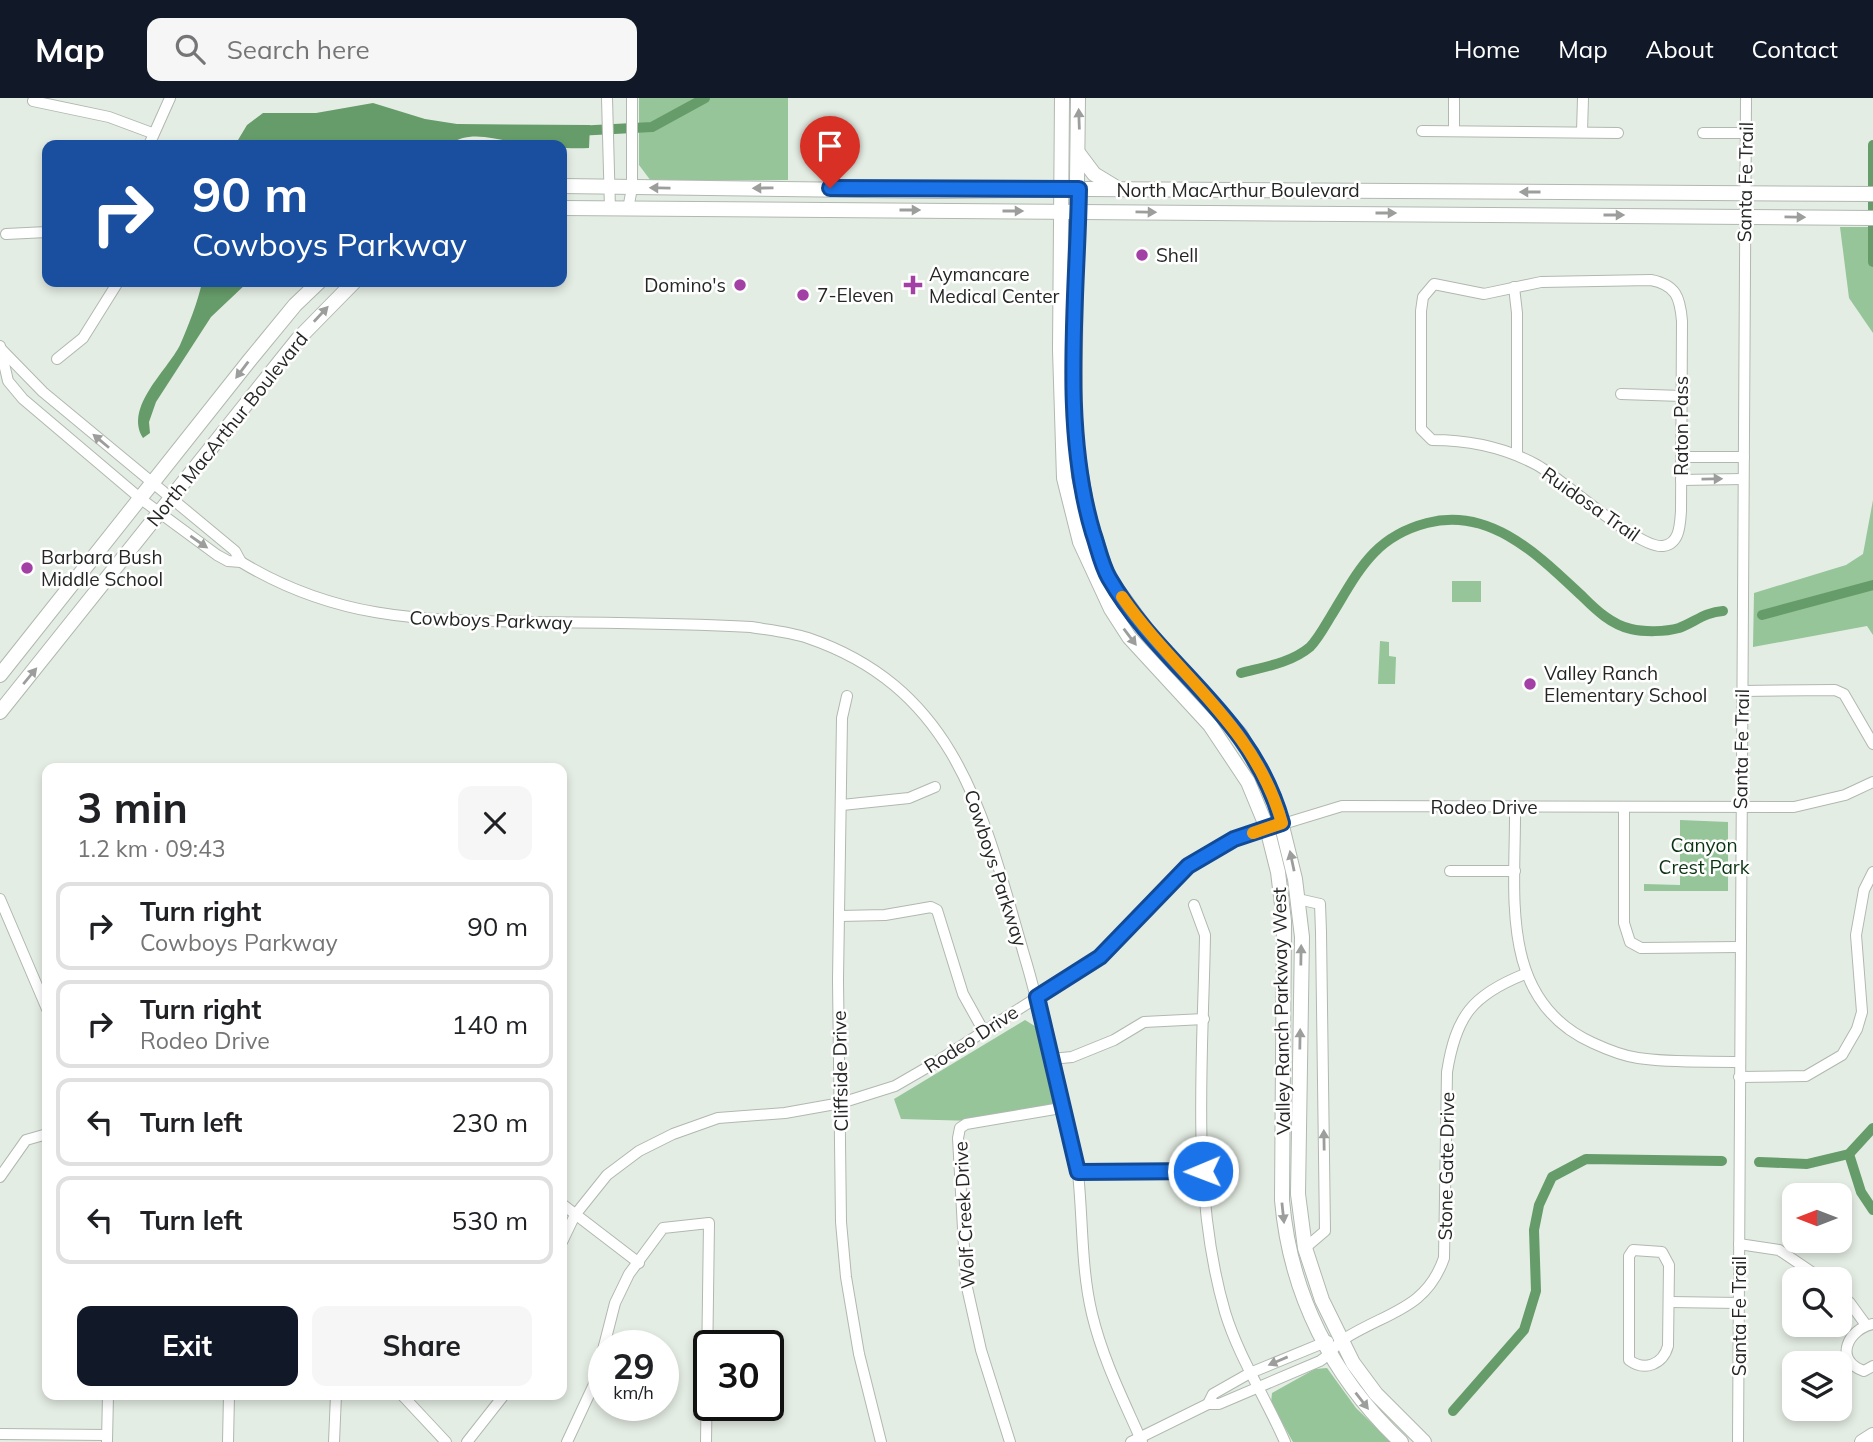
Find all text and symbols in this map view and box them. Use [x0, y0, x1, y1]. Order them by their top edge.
search box [147, 18, 637, 81]
text: Map [35, 29, 105, 70]
icon: search [171, 30, 209, 68]
text: Search here [227, 33, 370, 66]
text: Home [1454, 34, 1520, 64]
text: Map [1558, 34, 1608, 64]
text: About [1646, 34, 1714, 64]
text: Contact [1752, 34, 1838, 64]
one-way arrow [1073, 108, 1084, 130]
pin [800, 116, 860, 188]
street label: Santa Fe Trail [1732, 122, 1758, 242]
icon: arrive [811, 127, 849, 165]
text: 90 m [192, 163, 308, 224]
icon: right [77, 168, 168, 259]
street label: North MacArthur Boulevard [1116, 178, 1360, 202]
one-way arrow [752, 182, 774, 194]
one-way arrow [649, 183, 671, 194]
one-way arrow [1519, 186, 1541, 198]
one-way arrow [899, 204, 921, 216]
one-way arrow [1002, 205, 1024, 217]
one-way arrow [1136, 206, 1158, 218]
one-way arrow [1375, 207, 1397, 219]
one-way arrow [1603, 209, 1625, 221]
one-way arrow [1784, 211, 1806, 222]
text: Cowboys Parkway [192, 224, 467, 264]
place label: Shell [1156, 243, 1198, 267]
marker: Shell [1134, 247, 1150, 263]
place label: Aymancare Medical Center [929, 262, 1059, 308]
place label: Domino's [644, 273, 726, 297]
marker: Aymancare Medical Center [903, 275, 923, 295]
marker: Domino's [732, 277, 748, 293]
place label: 7-Eleven [817, 283, 894, 307]
marker: 7-Eleven [795, 287, 811, 303]
one-way arrow [312, 306, 328, 323]
street label: North MacArthur Boulevard [141, 327, 313, 531]
one-way arrow [235, 361, 250, 379]
street label: Raton Pass [1669, 376, 1693, 476]
one-way arrow [92, 434, 109, 449]
street label: Ruidosa Trail [1537, 461, 1645, 547]
one-way arrow [1701, 474, 1723, 485]
one-way arrow [190, 535, 208, 549]
place label: Barbara Bush Middle School [41, 545, 163, 591]
marker: Barbara Bush Middle School [19, 560, 35, 576]
street label: Cowboys Parkway [409, 605, 573, 635]
one-way arrow [1122, 628, 1136, 646]
place label: Valley Ranch Elementary School [1544, 661, 1707, 707]
one-way arrow [23, 667, 38, 685]
marker: Valley Ranch Elementary School [1522, 676, 1538, 692]
street label: Santa Fe Trail [1728, 689, 1754, 809]
text: 3 min [77, 781, 188, 834]
button: close [458, 786, 532, 860]
street label: Cowboys Parkway [959, 787, 1033, 949]
street label: Rodeo Drive [1430, 795, 1538, 819]
park label: Canyon Crest Park [1658, 833, 1750, 879]
text: 1.2 km · 09:43 [77, 834, 226, 863]
one-way arrow [1286, 850, 1297, 872]
street label: Valley Ranch Parkway West [1267, 887, 1295, 1135]
text: Turn right [140, 895, 261, 928]
icon: right [81, 907, 119, 945]
text: 90 m [467, 910, 528, 943]
text: Cowboys Parkway [140, 928, 338, 957]
one-way arrow [1296, 944, 1307, 966]
text: Turn right [140, 993, 261, 1026]
street label: Rodeo Drive [919, 1000, 1023, 1078]
icon: right [81, 1005, 119, 1043]
text: 140 m [452, 1008, 528, 1041]
street label: Cliffside Drive [827, 1010, 853, 1132]
text: Rodeo Drive [140, 1026, 270, 1055]
one-way arrow [1294, 1028, 1306, 1050]
street label: Stone Gate Drive [1433, 1091, 1459, 1241]
icon: left [81, 1103, 119, 1141]
text: Turn left [140, 1106, 242, 1139]
text: 230 m [452, 1106, 528, 1139]
one-way arrow [1318, 1128, 1330, 1150]
position arrow [1166, 1134, 1240, 1208]
street label: Wolf Creek Drive [948, 1141, 980, 1289]
north arrow [1782, 1183, 1852, 1253]
map controls [1782, 1183, 1852, 1421]
icon: left [81, 1201, 119, 1239]
one-way arrow [1278, 1203, 1289, 1225]
text: Turn left [140, 1204, 242, 1237]
text: 530 m [452, 1204, 528, 1237]
street label: Santa Fe Trail [1727, 1256, 1751, 1376]
button: search [1782, 1267, 1852, 1337]
button: Exit [77, 1306, 298, 1386]
button: Share [312, 1306, 532, 1386]
speed limit sign: 30 [693, 1330, 784, 1421]
text: 29 [612, 1344, 655, 1388]
button: layers [1782, 1351, 1852, 1421]
one-way arrow [1267, 1356, 1288, 1367]
text: km/h [613, 1381, 654, 1404]
one-way arrow [1354, 1392, 1368, 1410]

